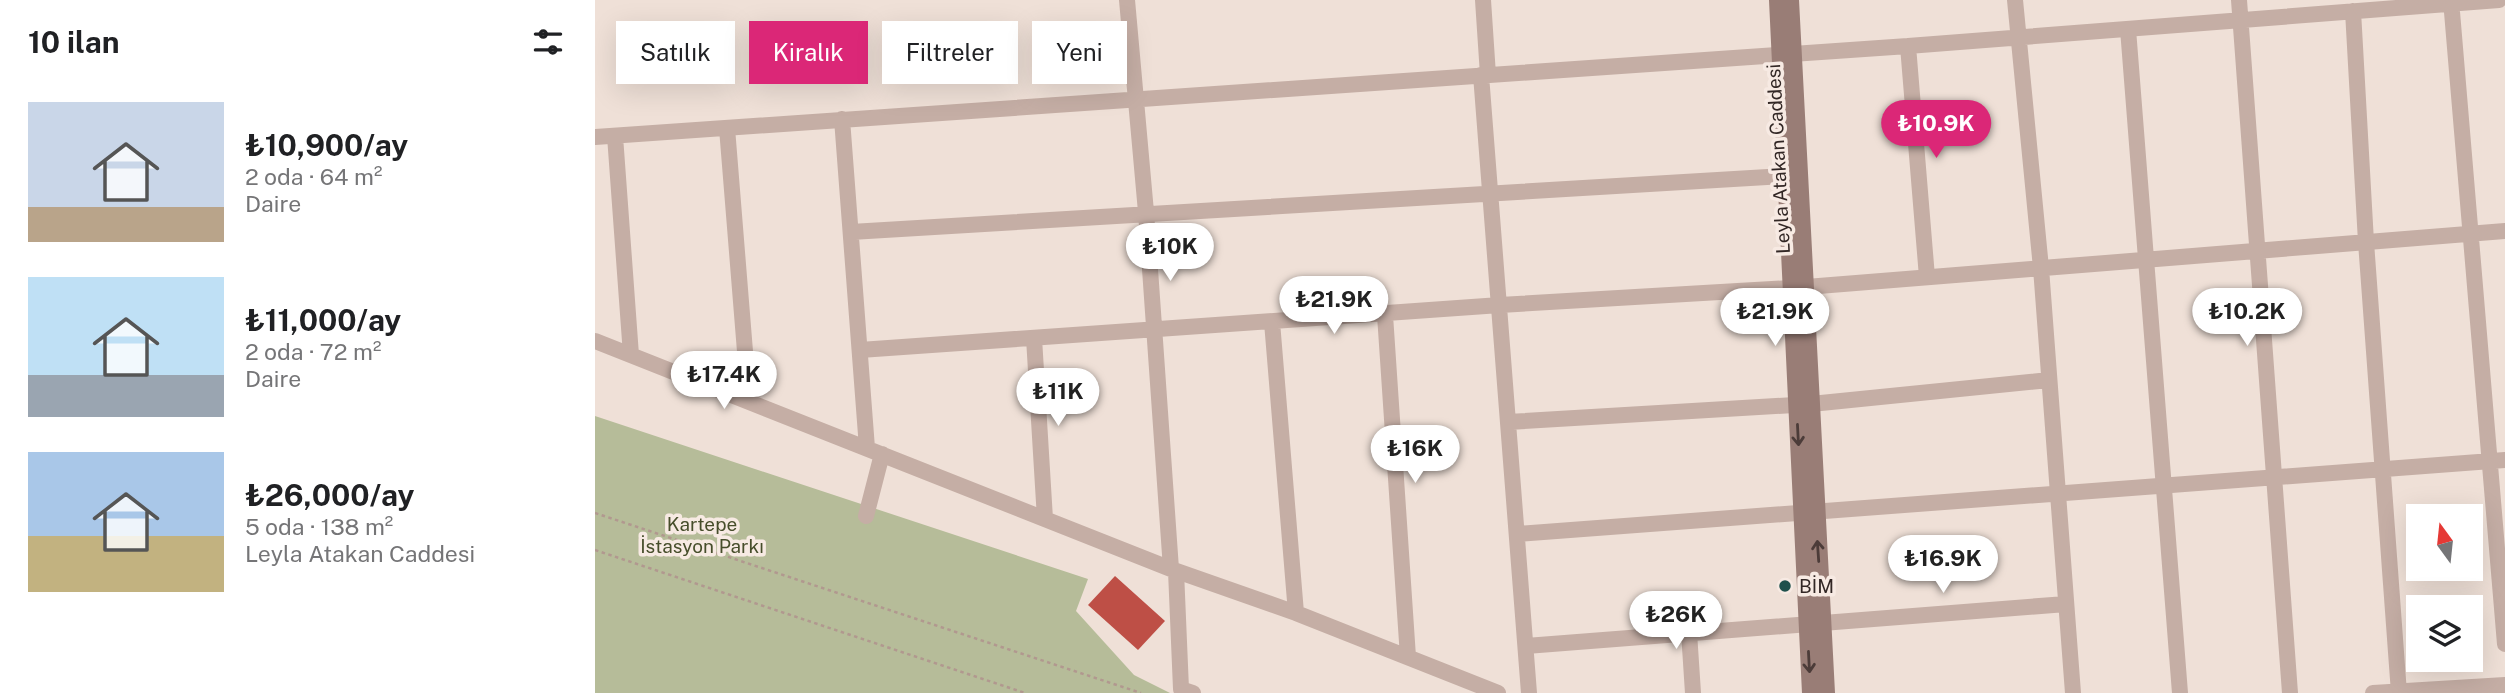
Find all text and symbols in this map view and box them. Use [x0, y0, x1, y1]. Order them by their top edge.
chip: Satılık [616, 21, 735, 84]
chip: Kiralık [749, 21, 868, 84]
chip: Filtreler [882, 21, 1018, 84]
chip: Yeni [1032, 21, 1127, 84]
icon: filters [529, 23, 567, 61]
text: 10 ilan [28, 24, 119, 60]
street label: Leyla Atakan Caddesi [1762, 64, 1794, 254]
pin: ₺10.9K [1879, 100, 1993, 160]
text: ₺10.9K [1897, 109, 1975, 136]
text: ₺10,900/ay [245, 127, 408, 163]
icon: home [84, 130, 168, 214]
text: 2 oda · 64 m² [245, 163, 382, 190]
text: Daire [245, 190, 301, 217]
pin: ₺10K [1129, 224, 1211, 283]
text: ₺10K [1142, 232, 1198, 259]
pin: ₺21.9K [1277, 276, 1391, 336]
text: ₺21.9K [1295, 285, 1373, 312]
pin: ₺21.9K [1718, 288, 1832, 348]
pin: ₺10.2K [2190, 288, 2304, 348]
text: ₺21.9K [1736, 297, 1814, 324]
text: ₺10.2K [2208, 297, 2286, 324]
text: ₺11,000/ay [245, 302, 401, 338]
icon: home [84, 305, 168, 389]
text: 2 oda · 72 m² [245, 338, 381, 365]
pin: ₺17.4K [667, 352, 781, 411]
text: ₺17.4K [687, 360, 761, 387]
text: Daire [245, 365, 301, 392]
pin: ₺11K [1017, 368, 1099, 428]
text: ₺11K [1032, 377, 1084, 404]
one-way arrow [1791, 423, 1804, 446]
pin: ₺16K [1374, 426, 1456, 485]
text: ₺16K [1387, 434, 1443, 461]
text: ₺26,000/ay [245, 477, 414, 513]
icon: home [84, 480, 168, 564]
north arrow [2406, 504, 2483, 581]
map controls [2406, 504, 2483, 672]
text: 5 oda · 138 m² [245, 513, 393, 540]
park label: Kartepe İstasyon Parkı [640, 513, 764, 557]
pin: ₺16.9K [1886, 536, 2000, 595]
text: Leyla Atakan Caddesi [245, 540, 475, 567]
one-way arrow [1811, 541, 1824, 563]
text: ₺16.9K [1904, 544, 1982, 571]
place label: BİM [1799, 575, 1834, 597]
marker: BİM [1777, 578, 1793, 594]
pin: ₺26K [1635, 592, 1717, 651]
button: layers [2406, 595, 2483, 672]
text: ₺26K [1645, 600, 1707, 627]
one-way arrow [1803, 651, 1816, 674]

